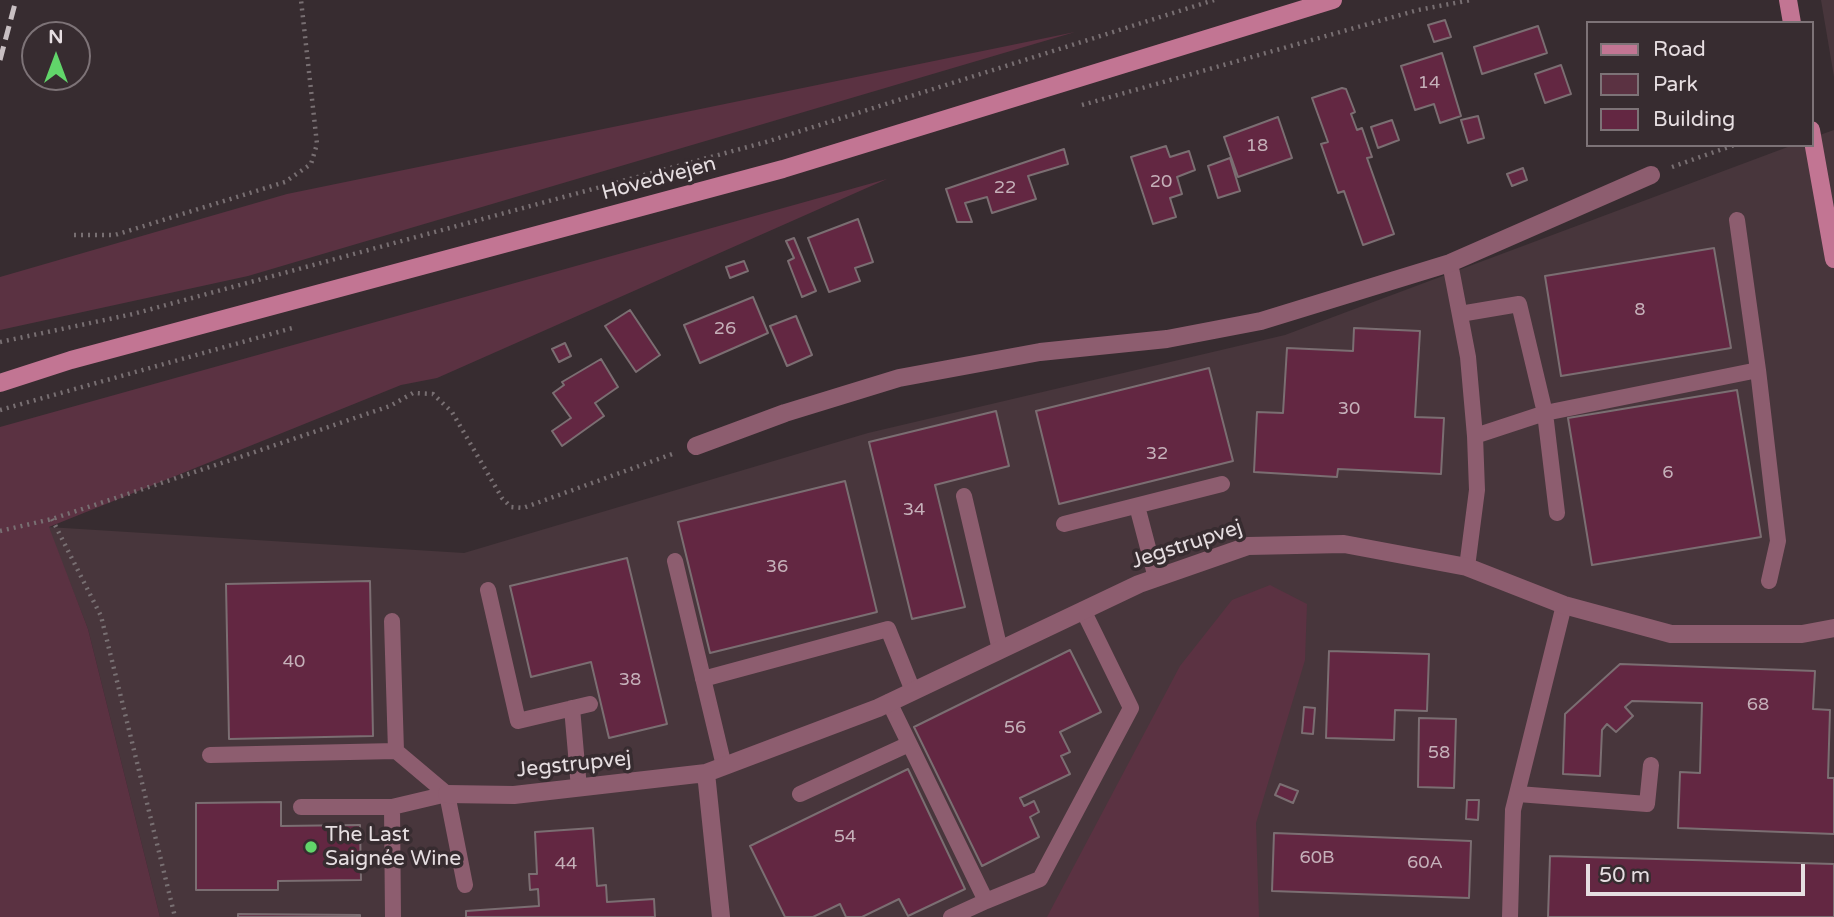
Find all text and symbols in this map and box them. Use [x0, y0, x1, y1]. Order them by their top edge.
north arrow [21, 21, 91, 91]
legend [1586, 21, 1813, 147]
text: N [48, 26, 64, 48]
text: Road [1653, 37, 1706, 62]
house number: 14 [1418, 72, 1440, 94]
text: Park [1653, 72, 1698, 97]
text: Building [1653, 107, 1735, 132]
house number: 18 [1246, 135, 1268, 157]
street label: Hovedvejen [599, 152, 719, 206]
house number: 20 [1150, 171, 1172, 193]
house number: 22 [994, 177, 1016, 199]
house number: 8 [1634, 299, 1646, 321]
house number: 26 [714, 318, 736, 340]
house number: 30 [1338, 398, 1360, 420]
house number: 32 [1146, 443, 1168, 465]
house number: 6 [1662, 462, 1674, 484]
house number: 34 [903, 499, 925, 521]
street label: Jegstrupvej [1128, 515, 1246, 575]
house number: 36 [766, 556, 788, 578]
house number: 40 [283, 651, 305, 673]
house number: 38 [619, 669, 641, 691]
house number: 68 [1747, 694, 1769, 716]
house number: 56 [1004, 717, 1026, 739]
house number: 58 [1428, 742, 1450, 764]
street label: Jegstrupvej [515, 746, 633, 784]
place label: The Last Saignée Wine [325, 822, 461, 872]
house number: 54 [834, 826, 856, 848]
marker: The Last Saignée Wine [303, 839, 319, 855]
house number: 60B [1299, 847, 1335, 869]
scale bar [1589, 850, 1808, 894]
house number: 60A [1407, 852, 1443, 874]
house number: 44 [555, 853, 577, 875]
text: 50 m [1599, 863, 1650, 888]

